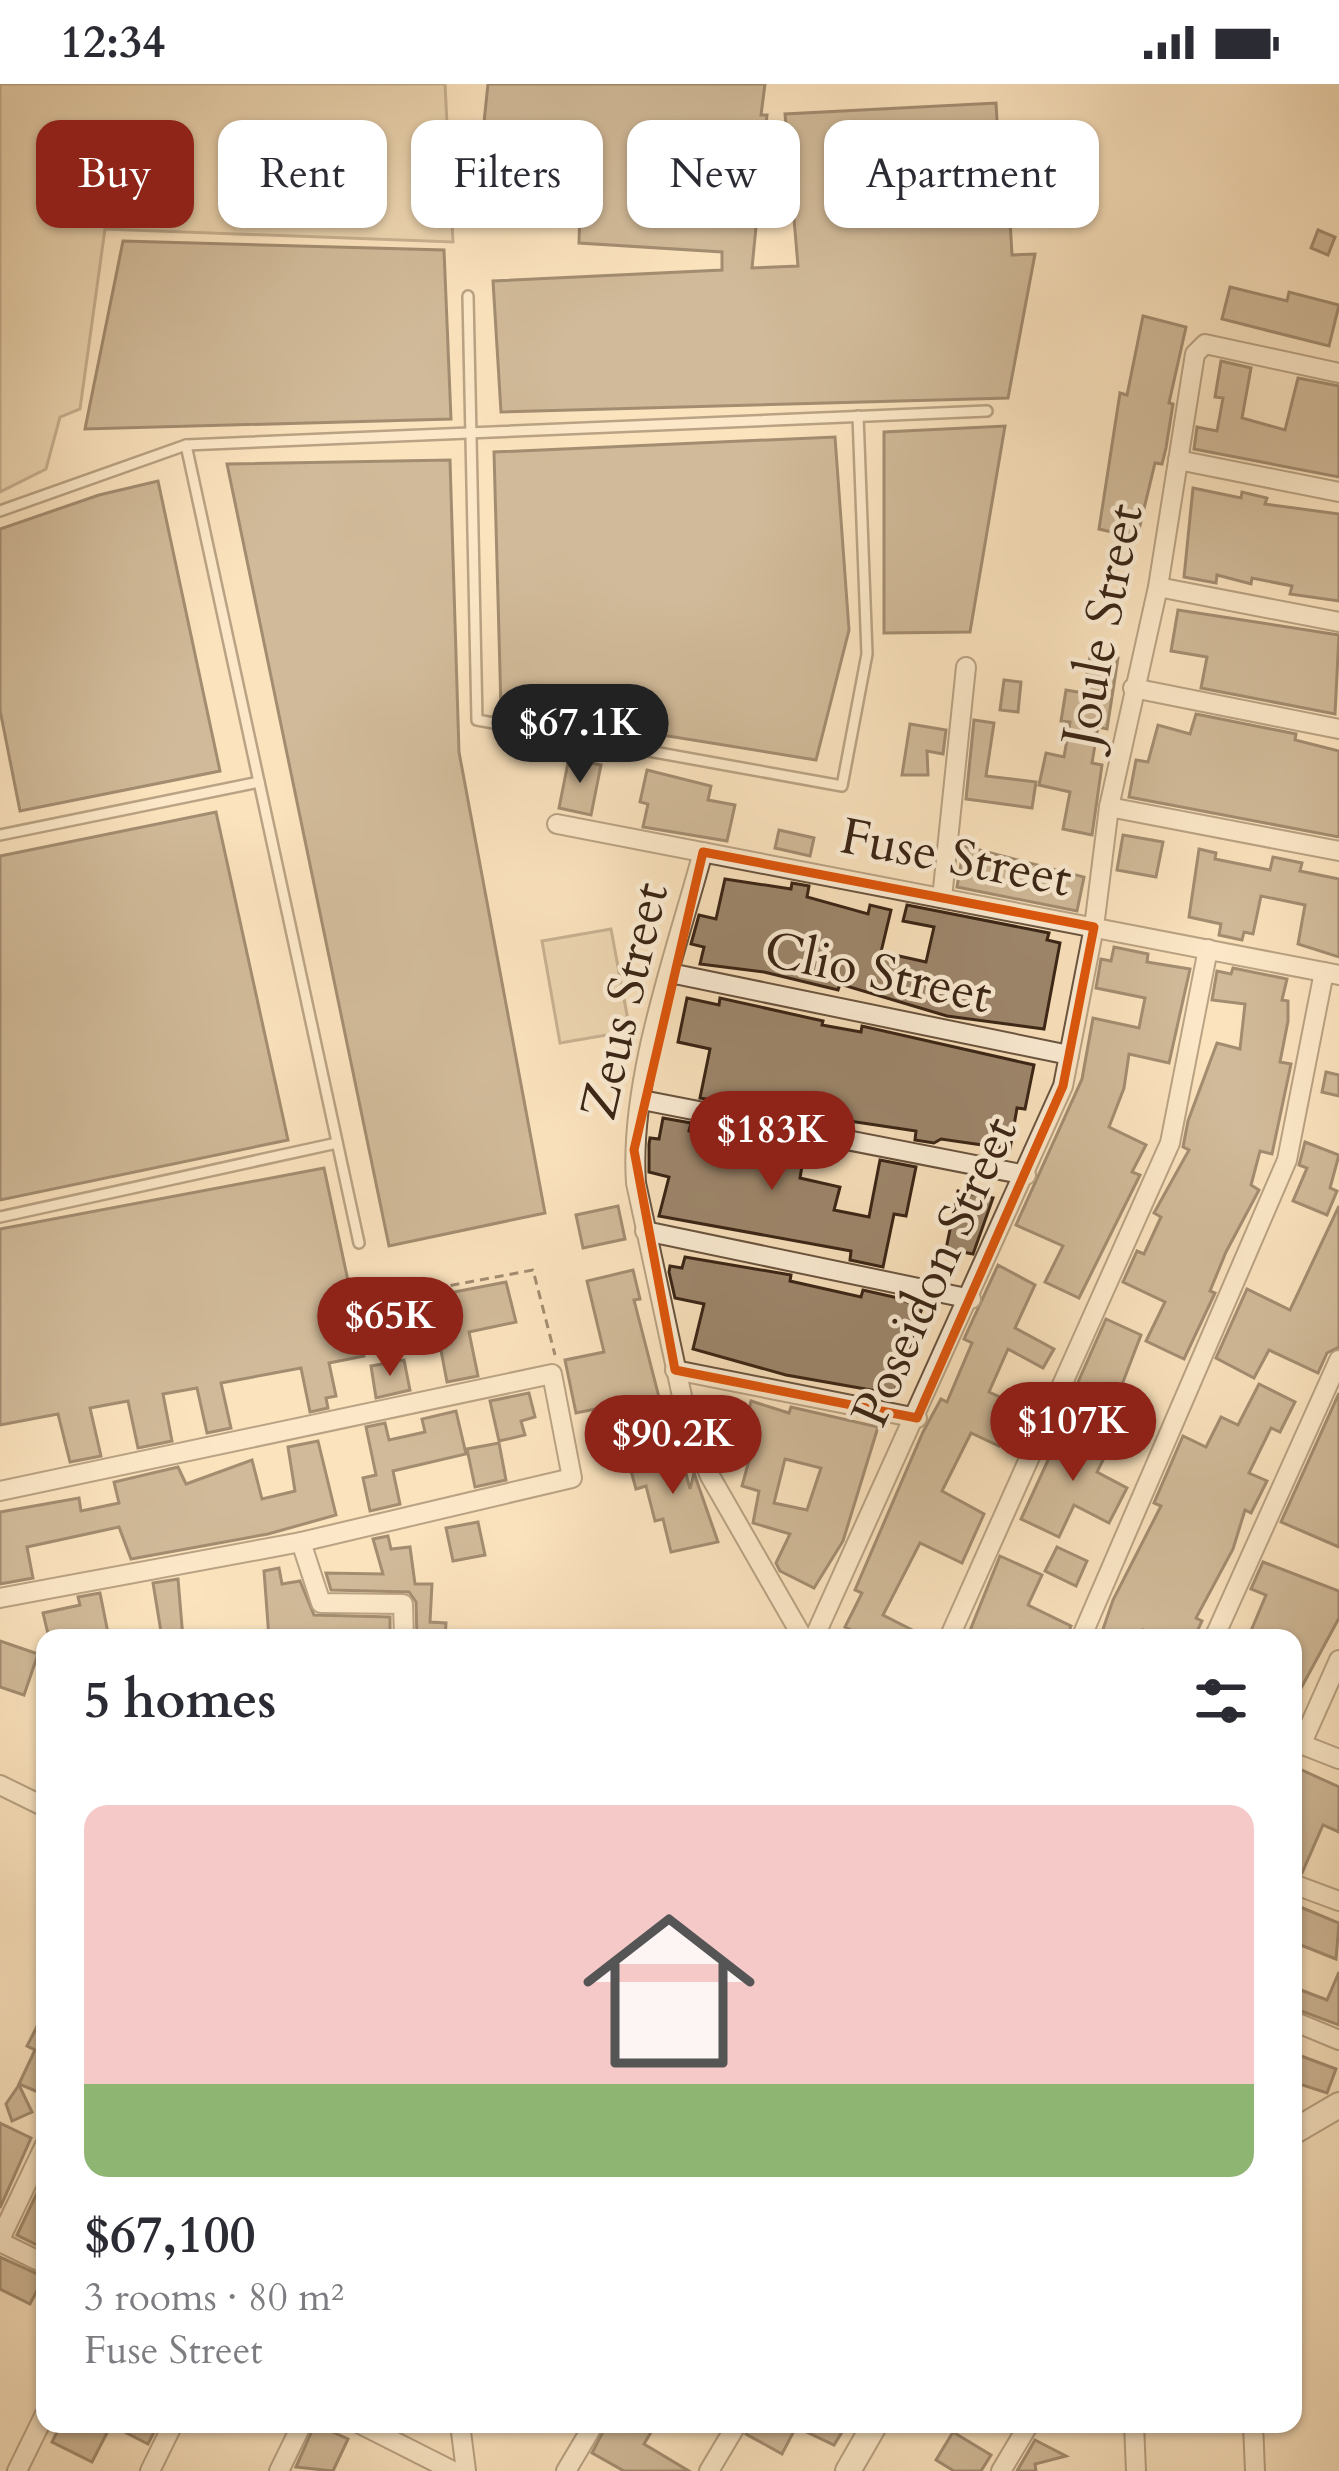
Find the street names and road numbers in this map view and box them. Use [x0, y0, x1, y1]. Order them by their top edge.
street label: Joule Street [1044, 498, 1161, 759]
street label: Fuse Street [835, 801, 1077, 915]
street label: Zeus Street [564, 876, 686, 1126]
street label: Clio Street [758, 915, 998, 1031]
street label: Poseidon Street [835, 1106, 1035, 1438]

